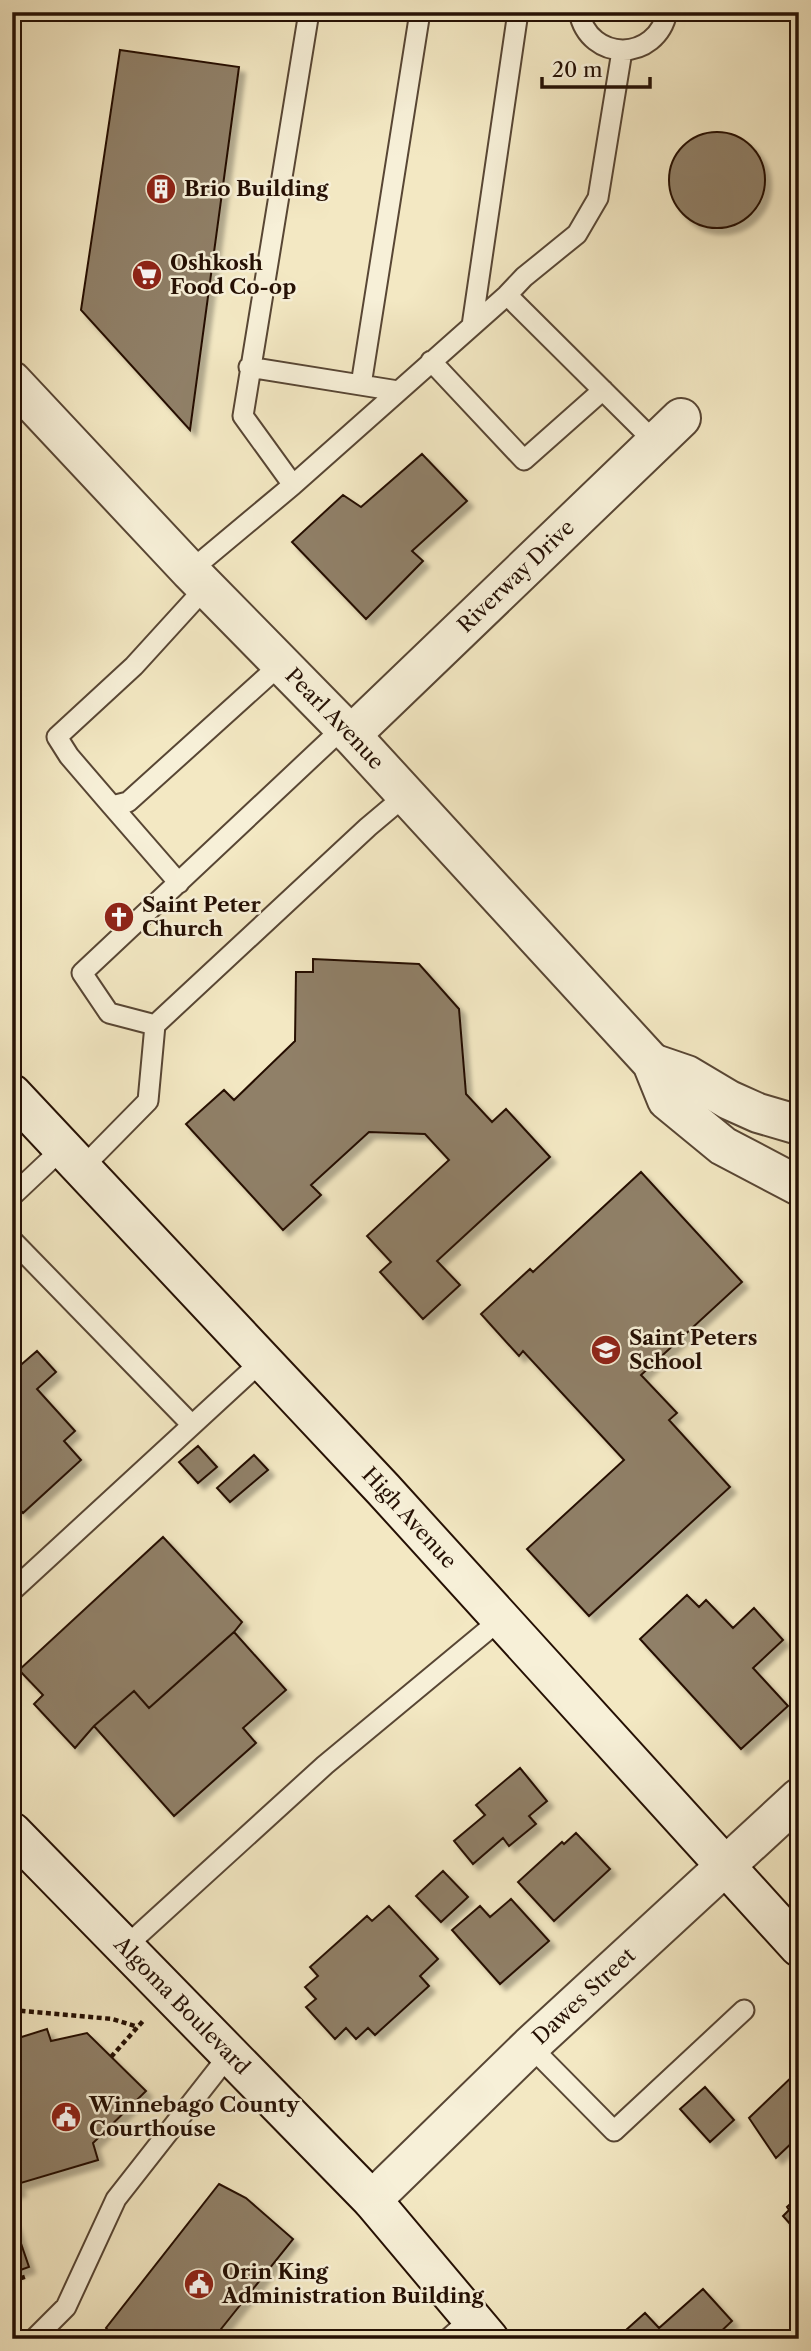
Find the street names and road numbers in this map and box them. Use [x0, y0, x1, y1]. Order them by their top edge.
street label: Riverway Drive [452, 514, 579, 638]
street label: Pearl Avenue [280, 663, 389, 774]
street label: High Avenue [357, 1462, 462, 1573]
street label: Algoma Boulevard [109, 1930, 255, 2080]
street label: Dawes Street [527, 1942, 640, 2049]

